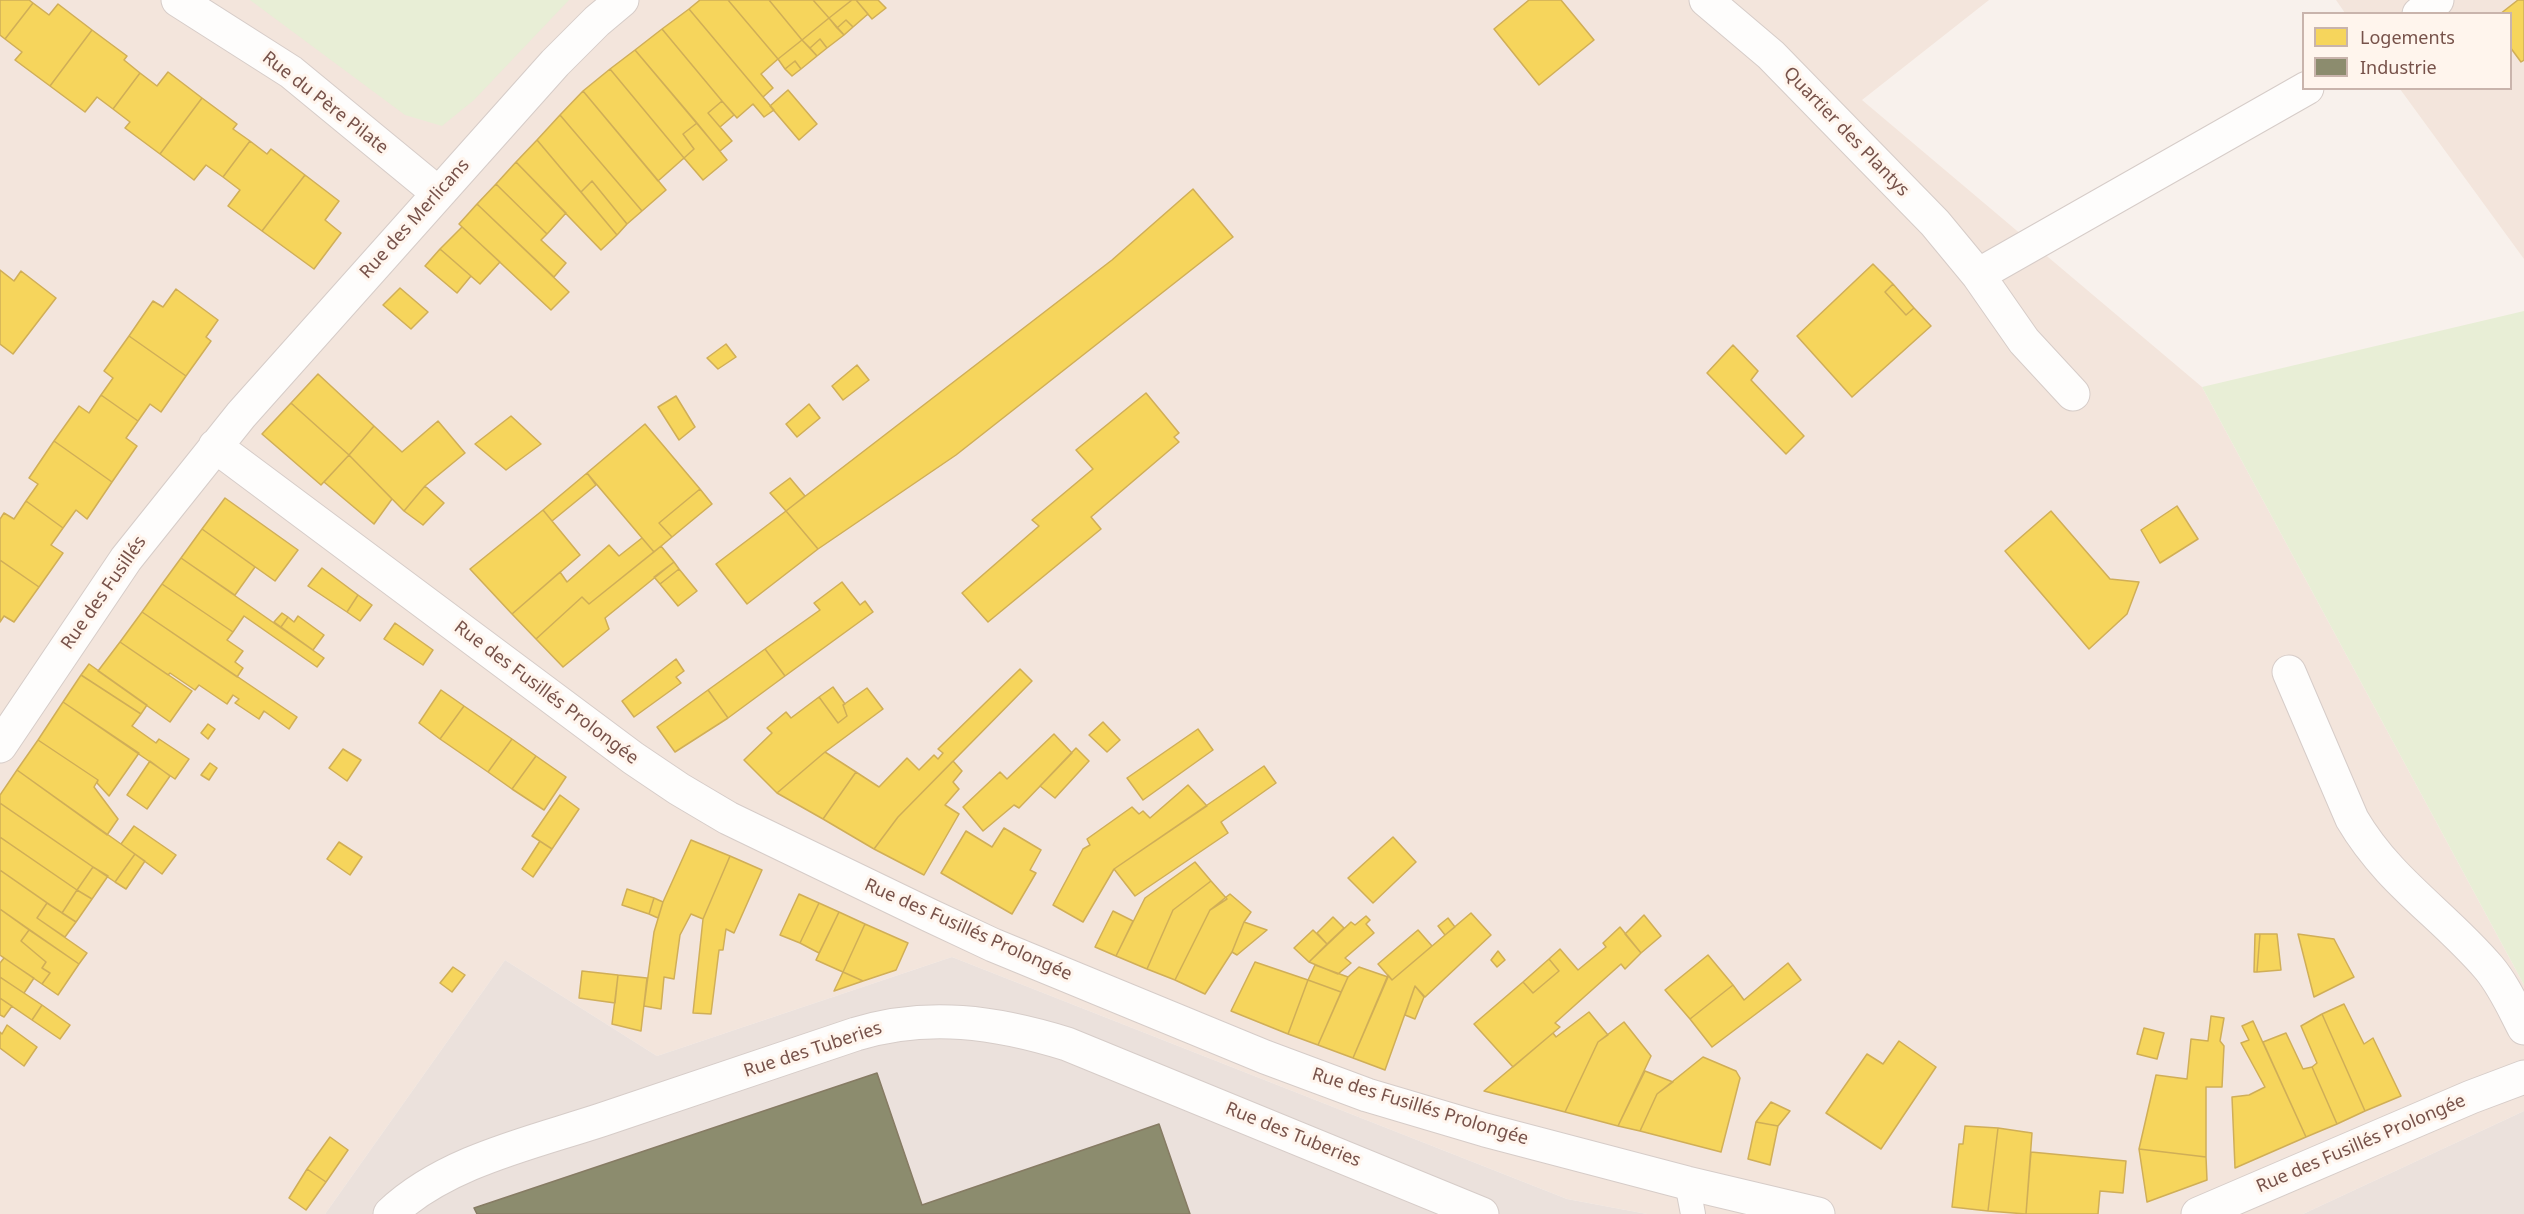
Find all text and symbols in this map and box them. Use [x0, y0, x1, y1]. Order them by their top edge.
legend [2302, 12, 2512, 90]
text: Logements [2360, 25, 2455, 49]
street label: Rue du Père Pilate [258, 47, 392, 159]
text: Industrie [2360, 55, 2437, 79]
street label: Quartier des Plantys [1779, 63, 1913, 201]
street label: Rue des Merlicans [356, 155, 474, 283]
street label: Rue des Fusillés [57, 532, 151, 654]
street label: Rue des Fusillés Prolongée [450, 617, 642, 769]
street label: Rue des Fusillés Prolongée [861, 874, 1075, 986]
street label: Rue des Tuberies [741, 1017, 885, 1083]
street label: Rue des Fusillés Prolongée [1309, 1064, 1531, 1150]
street label: Rue des Fusillés Prolongée [2253, 1090, 2469, 1198]
street label: Rue des Tuberies [1222, 1098, 1364, 1172]

